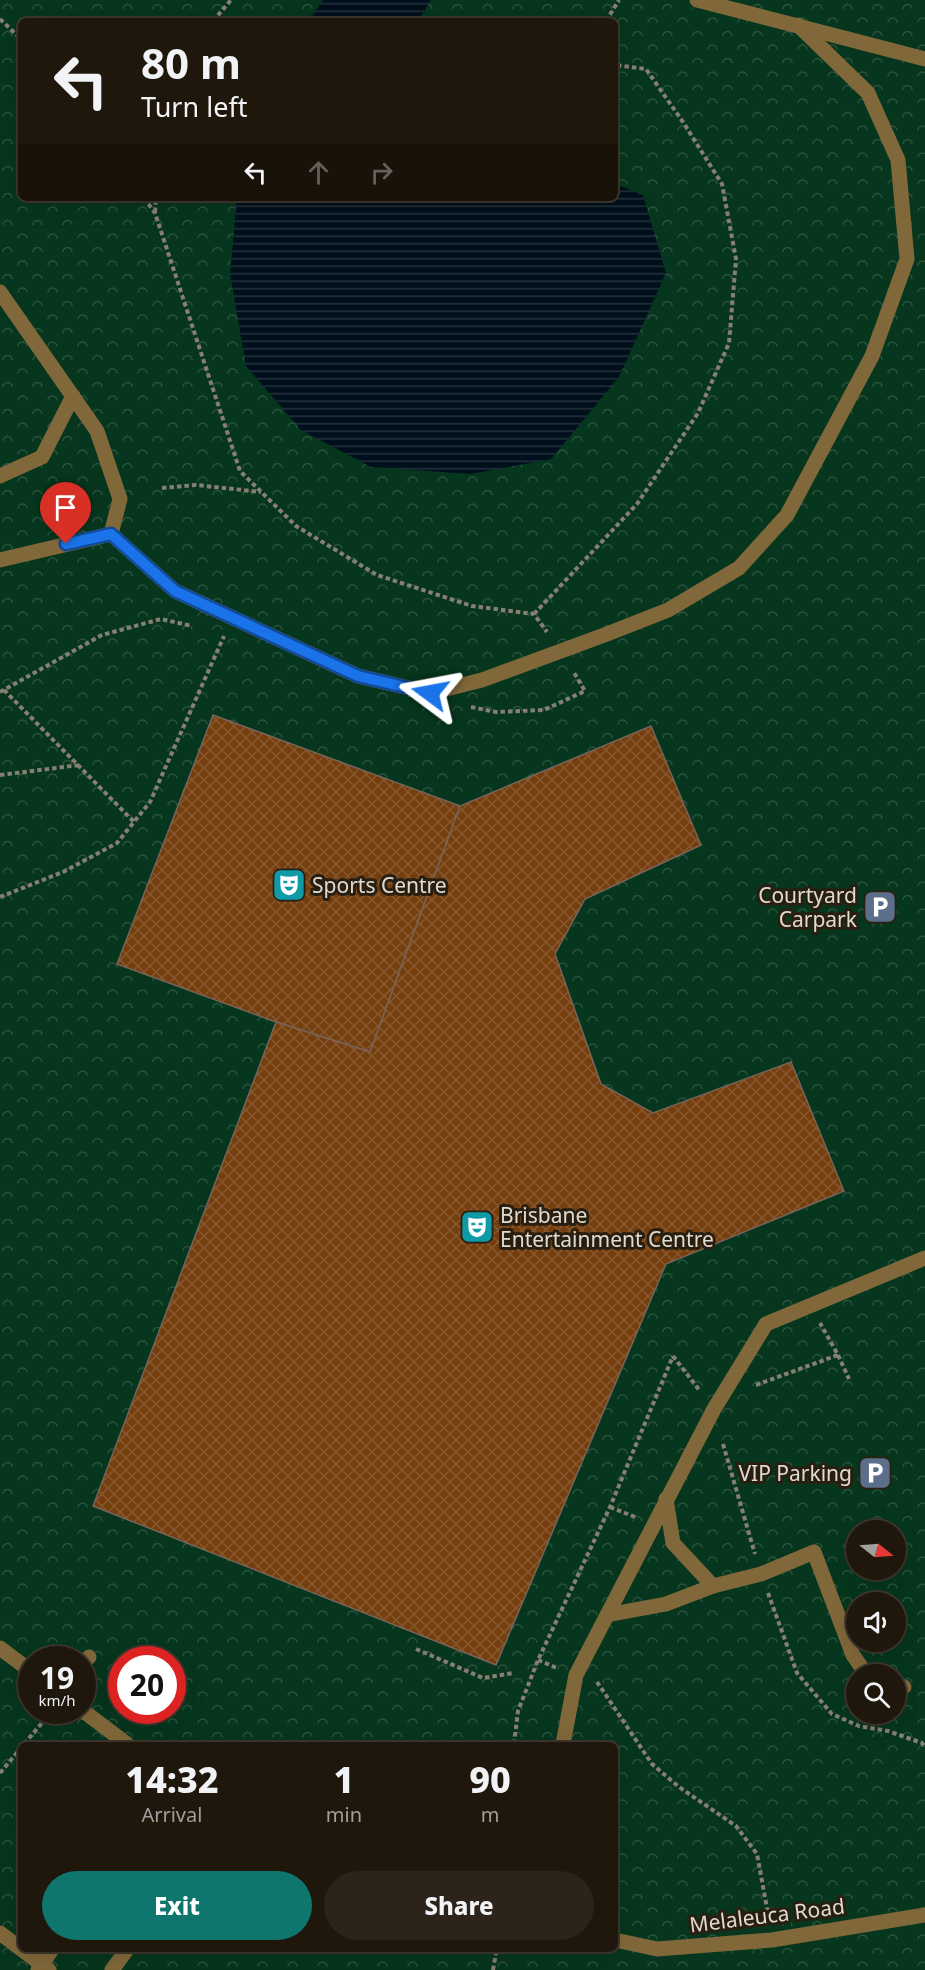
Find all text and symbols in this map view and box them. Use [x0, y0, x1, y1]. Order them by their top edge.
text: 80 m [141, 34, 241, 91]
icon: left [42, 42, 120, 120]
text: Turn left [141, 88, 247, 125]
icon: left [239, 156, 272, 189]
icon: ahead [302, 156, 335, 189]
icon: right [365, 156, 398, 189]
pin [40, 482, 91, 544]
icon: arrive [49, 491, 82, 524]
position arrow [398, 661, 462, 725]
theatre icon: Sports Centre [271, 867, 307, 903]
place label: Sports Centre [312, 871, 447, 899]
place label: Courtyard Carpark [758, 881, 858, 933]
parking icon: Courtyard Carpark [862, 889, 898, 925]
place label: Brisbane Entertainment Centre [500, 1201, 714, 1253]
theatre icon: Brisbane Entertainment Centre [459, 1209, 495, 1245]
parking icon: VIP Parking [857, 1455, 893, 1491]
place label: VIP Parking [738, 1459, 852, 1487]
north arrow [846, 1520, 906, 1580]
map controls [846, 1520, 906, 1724]
button: sound [846, 1592, 906, 1652]
speed limit sign: 20 [108, 1646, 186, 1724]
text: 19 [40, 1657, 74, 1698]
button: search [846, 1664, 906, 1724]
text: km/h [39, 1690, 75, 1710]
text: 14:32 [125, 1755, 219, 1804]
text: 1 [334, 1755, 354, 1804]
text: 90 [469, 1755, 511, 1804]
text: Arrival [141, 1801, 202, 1828]
text: min [326, 1801, 362, 1828]
text: m [481, 1801, 499, 1828]
button: Exit [42, 1871, 312, 1940]
button: Share [324, 1871, 594, 1940]
street label: Melaleuca Road [688, 1892, 846, 1938]

